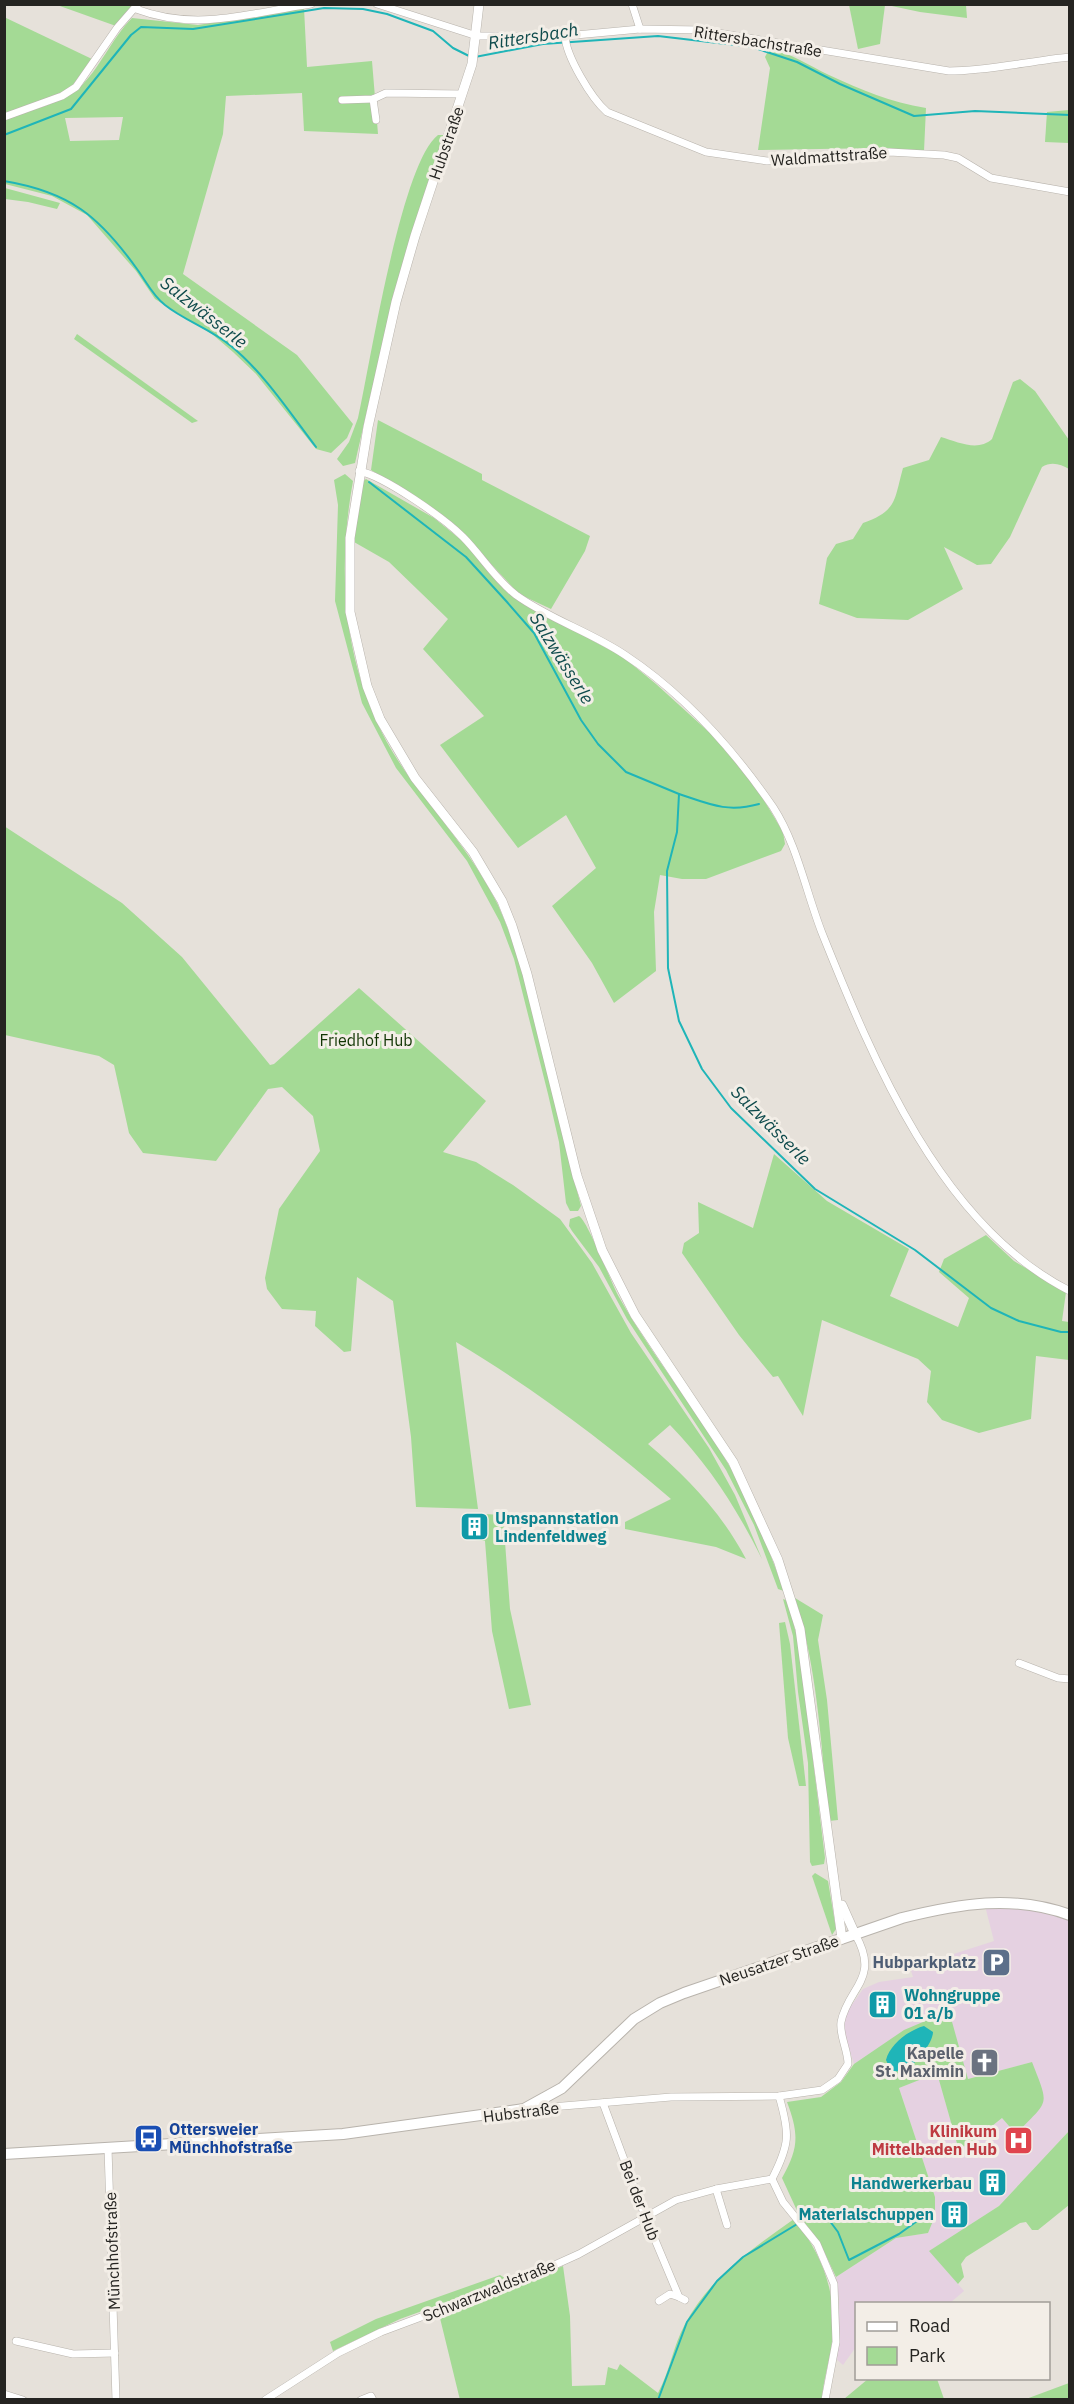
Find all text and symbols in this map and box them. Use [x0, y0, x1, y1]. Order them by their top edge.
water label: Rittersbach [486, 18, 580, 54]
street label: Rittersbachstraße [693, 21, 824, 61]
street label: Hubstraße [424, 103, 468, 182]
street label: Waldmattstraße [770, 142, 888, 170]
water label: Salzwässerle [156, 271, 252, 353]
water label: Salzwässerle [525, 608, 599, 708]
park label: Friedhof Hub [319, 1030, 413, 1050]
water label: Salzwässerle [726, 1080, 816, 1170]
place label: Umspannstation Lindenfeldweg [495, 1508, 619, 1546]
building icon: Umspannstation Lindenfeldweg [458, 1511, 490, 1543]
street label: Neusatzer Straße [717, 1930, 842, 1990]
parking icon: Hubparkplatz [981, 1946, 1013, 1978]
place label: Hubparkplatz [873, 1952, 976, 1972]
place label: Wohngruppe 01 a/b [904, 1985, 1001, 2023]
building icon: Wohngruppe 01 a/b [867, 1988, 899, 2020]
place label: Kapelle St. Maximin [875, 2043, 964, 2081]
church icon: Kapelle St. Maximin [969, 2046, 1001, 2078]
street label: Hubstraße [482, 2097, 560, 2127]
place label: Ottersweier Münchhofstraße [169, 2119, 293, 2157]
place label: Klinikum Mittelbaden Hub [872, 2121, 997, 2159]
bus stop icon: Ottersweier Münchhofstraße [132, 2122, 164, 2154]
hospital icon: Klinikum Mittelbaden Hub [1002, 2124, 1034, 2156]
street label: Bei der Hub [616, 2157, 664, 2243]
building icon: Handwerkerbau [977, 2167, 1009, 2199]
place label: Handwerkerbau [851, 2173, 972, 2193]
street label: Münchhofstraße [100, 2191, 124, 2310]
building icon: Materialschuppen [939, 2198, 971, 2230]
place label: Materialschuppen [798, 2204, 934, 2224]
street label: Schwarzwaldstraße [420, 2254, 558, 2326]
legend [855, 2302, 1050, 2380]
text: Road [909, 2314, 950, 2337]
text: Park [909, 2344, 946, 2367]

